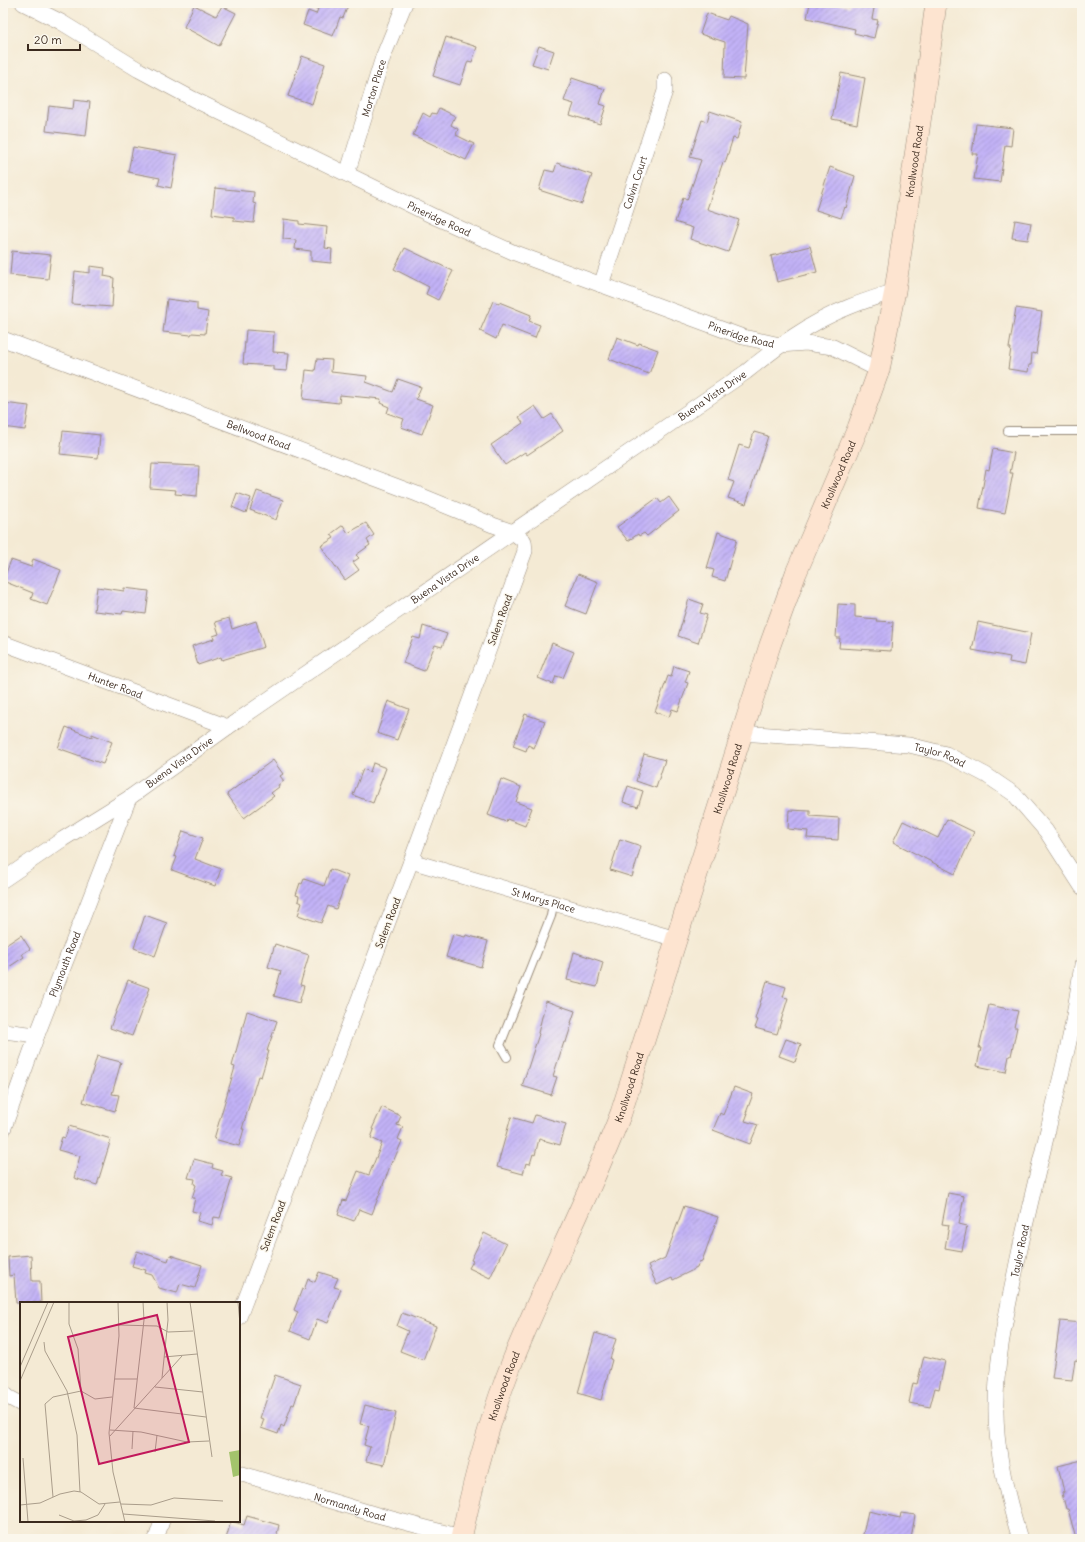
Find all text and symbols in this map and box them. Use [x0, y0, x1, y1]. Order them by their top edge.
scale bar [28, 26, 80, 52]
text: 20 m [34, 32, 62, 47]
street label: Morton Place [359, 58, 388, 118]
street label: Knollwood Road [902, 124, 926, 198]
street label: Calvin Court [620, 154, 650, 211]
street label: Pineridge Road [405, 198, 473, 239]
street label: Pineridge Road [706, 318, 776, 350]
street label: Buena Vista Drive [675, 367, 749, 423]
street label: Bellwood Road [225, 417, 293, 453]
street label: Knollwood Road [818, 438, 858, 511]
street label: Buena Vista Drive [408, 550, 481, 606]
street label: Salem Road [485, 593, 515, 647]
street label: Hunter Road [86, 669, 145, 701]
street label: Buena Vista Drive [143, 734, 215, 791]
street label: Taylor Road [913, 740, 968, 770]
street label: Knollwood Road [710, 742, 745, 816]
street label: St Marys Place [510, 884, 577, 916]
street label: Salem Road [372, 896, 404, 950]
street label: Plymouth Road [46, 929, 83, 999]
street label: Knollwood Road [611, 1051, 646, 1124]
street label: Salem Road [257, 1199, 289, 1253]
street label: Taylor Road [1008, 1223, 1032, 1278]
inset map [20, 1302, 240, 1522]
street label: Knollwood Road [485, 1349, 522, 1422]
street label: Normandy Road [313, 1490, 387, 1524]

